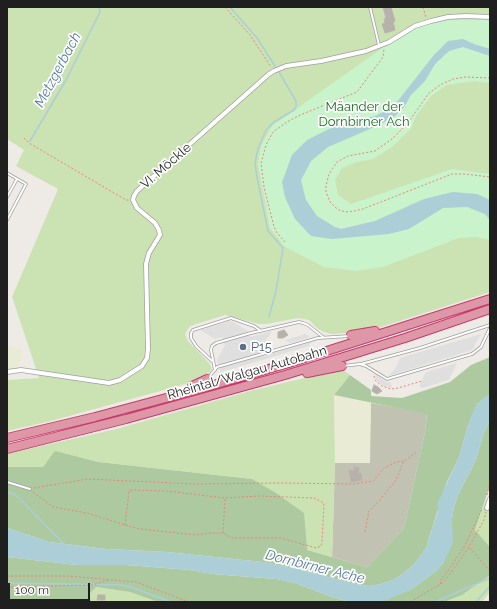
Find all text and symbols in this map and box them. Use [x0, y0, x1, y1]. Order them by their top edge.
water label: Metzgerbach [31, 30, 85, 110]
park label: Mäander der Dornbirner Ach [319, 99, 409, 130]
street label: VI. Möckle [137, 140, 195, 192]
place label: P15 [251, 339, 272, 355]
marker: P15 [238, 342, 248, 352]
street label: Rheintal/Walgau Autobahn [165, 343, 329, 403]
water label: Dornbirner Ache [264, 547, 366, 587]
scale bar [10, 575, 92, 601]
text: 100 m [15, 583, 49, 597]

